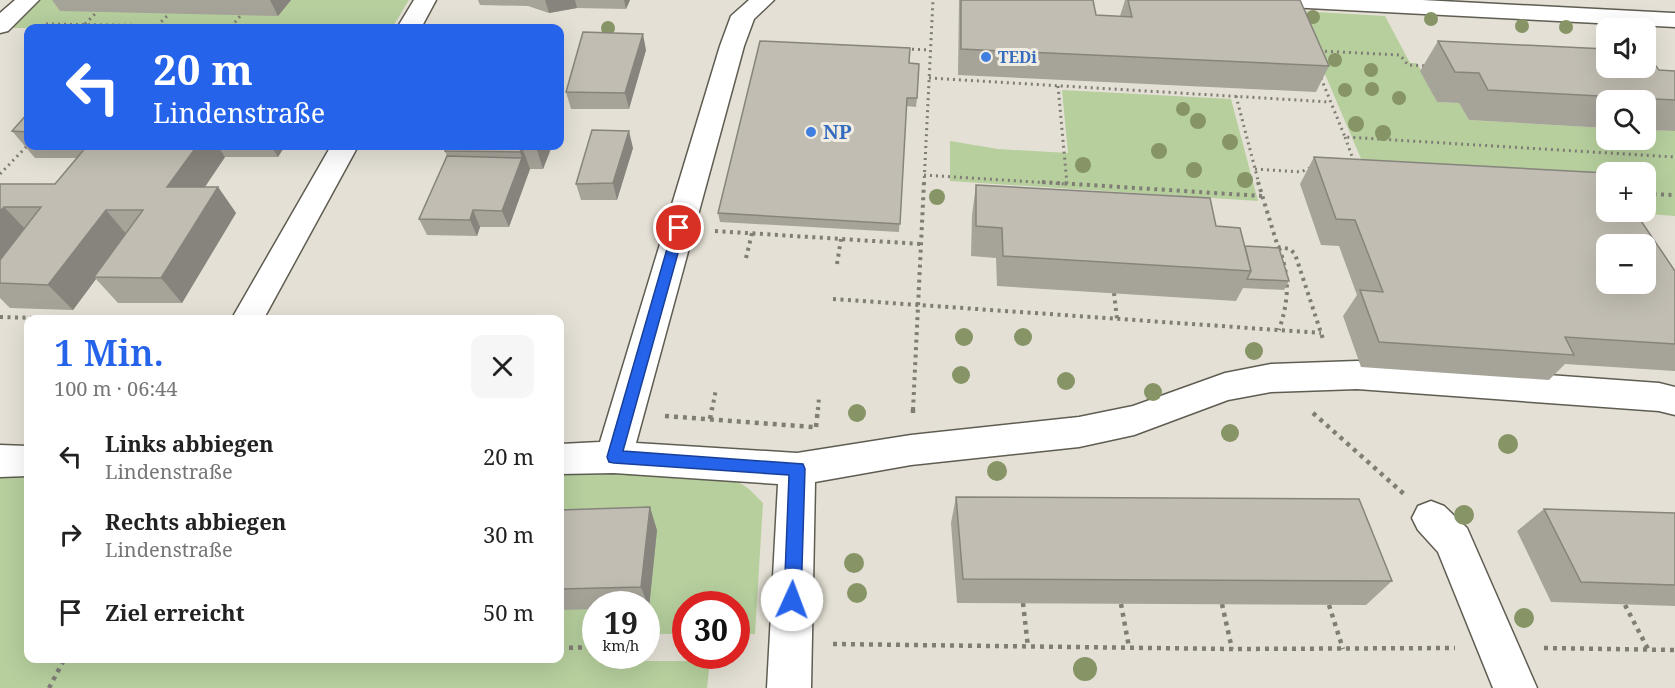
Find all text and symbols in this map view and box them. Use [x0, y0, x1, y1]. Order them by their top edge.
map controls [1596, 18, 1656, 294]
button: sound [1596, 18, 1656, 78]
text: 20 m [153, 40, 253, 97]
place label: TEDi [998, 46, 1037, 68]
icon: left [54, 48, 132, 126]
marker: TEDi [979, 50, 993, 64]
button: search [1596, 90, 1656, 150]
text: Lindenstraße [153, 94, 325, 131]
place label: NP [823, 118, 852, 145]
marker: NP [804, 125, 818, 139]
button: + [1596, 162, 1656, 222]
pin [653, 202, 704, 253]
icon: arrive [662, 211, 695, 244]
button: − [1596, 234, 1656, 294]
text: 1 Min. [54, 328, 164, 377]
button: close [471, 335, 534, 398]
text: 100 m · 06:44 [54, 375, 177, 402]
text: Links abbiegen [105, 428, 274, 458]
icon: left [54, 440, 87, 473]
text: 20 m [483, 441, 534, 471]
text: Lindenstraße [105, 458, 233, 485]
text: Rechts abbiegen [105, 506, 286, 536]
icon: right [54, 518, 87, 551]
text: 30 m [483, 519, 534, 549]
text: Lindenstraße [105, 536, 233, 563]
position arrow [760, 568, 824, 632]
speed limit sign: 30 [672, 591, 750, 669]
icon: arrive [54, 596, 87, 629]
text: Ziel erreicht [105, 597, 245, 627]
text: 50 m [483, 597, 534, 627]
text: 19 [604, 602, 638, 643]
text: km/h [603, 635, 639, 655]

